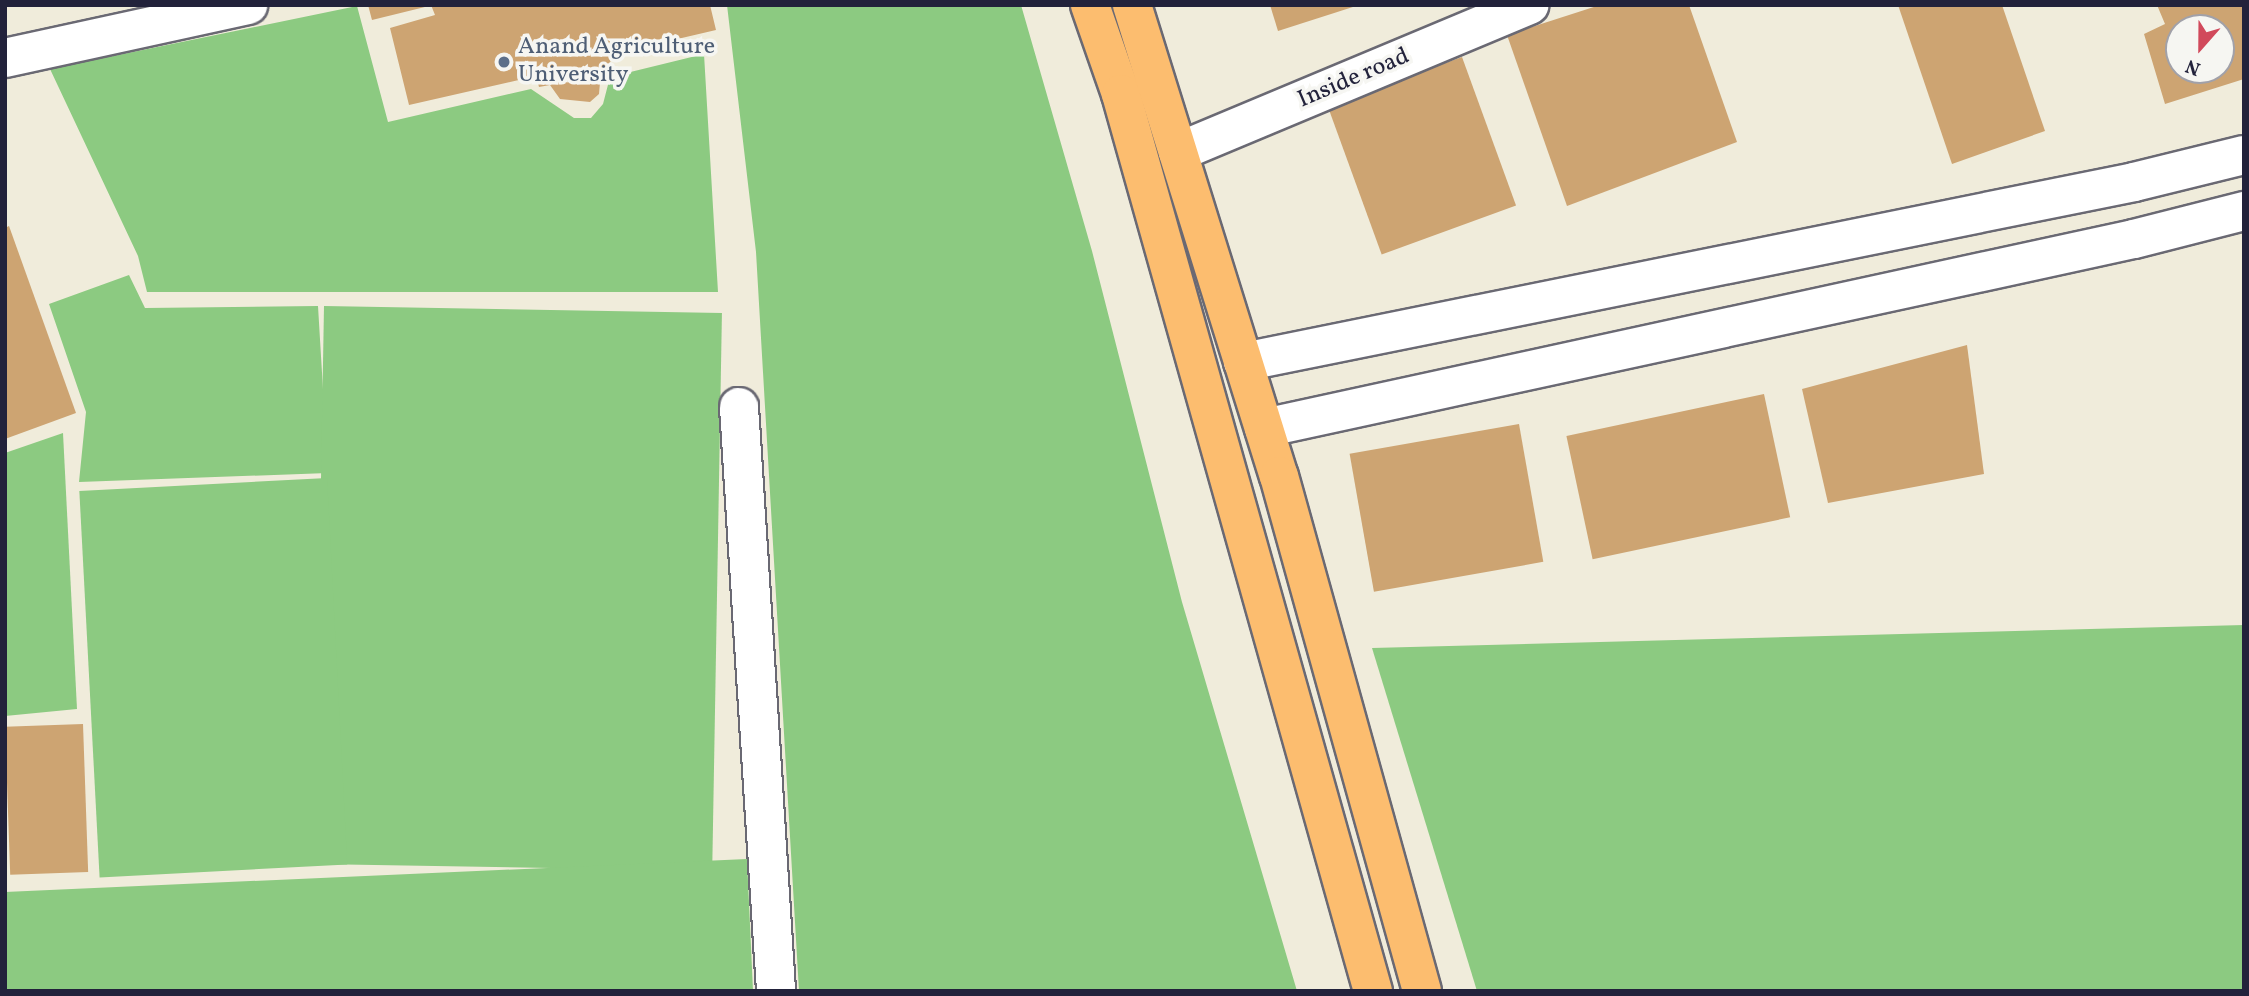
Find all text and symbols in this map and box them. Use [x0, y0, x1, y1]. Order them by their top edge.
north arrow [2165, 14, 2235, 84]
place label: Anand Agriculture University [518, 34, 715, 90]
street label: Inside road [1294, 43, 1414, 115]
text: N [2182, 52, 2204, 81]
marker: Anand Agriculture University [496, 54, 512, 70]

